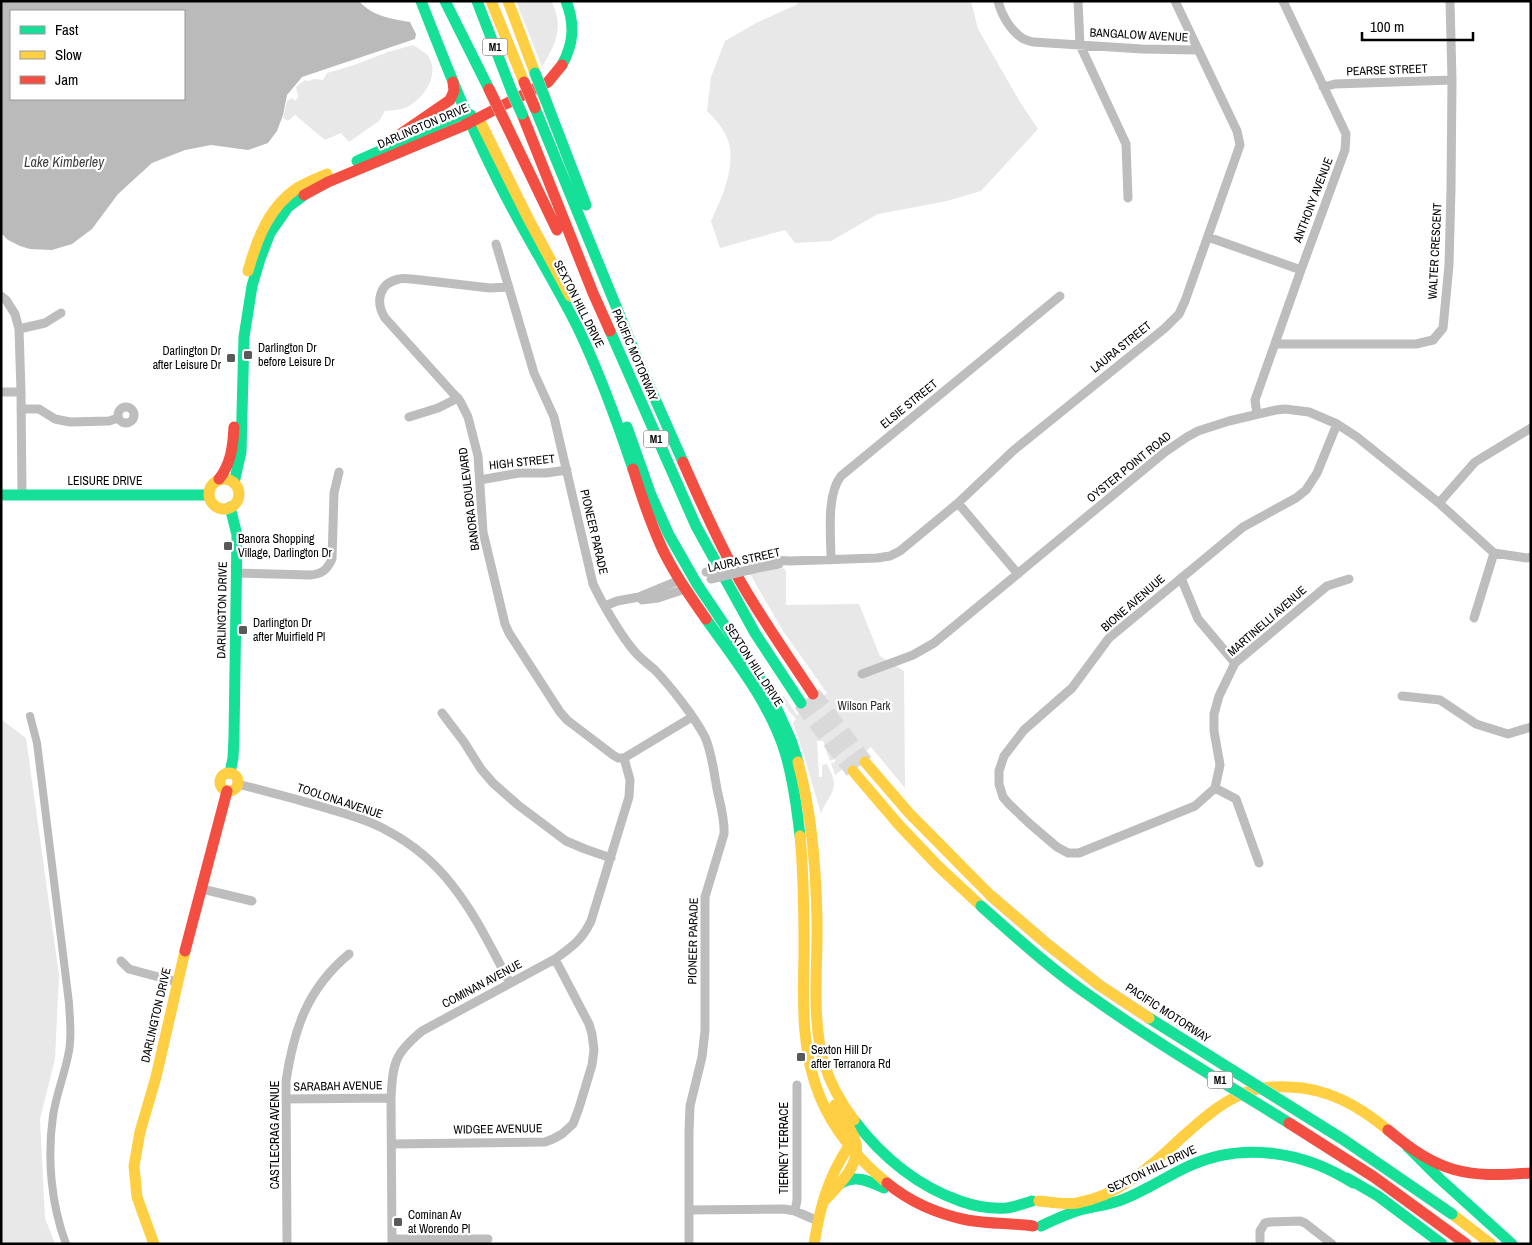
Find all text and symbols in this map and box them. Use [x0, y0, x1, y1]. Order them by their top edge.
legend [10, 10, 185, 100]
scale bar [1362, 10, 1473, 42]
text: 100 m [1370, 16, 1404, 37]
text: Fast [55, 19, 79, 40]
street label: BANGALOW AVENUE [1089, 24, 1189, 46]
road number: M1 [482, 38, 508, 56]
text: Slow [55, 44, 82, 65]
street label: PEARSE STREET [1346, 61, 1428, 79]
text: Jam [55, 69, 78, 90]
street label: DARLINGTON DRIVE [375, 100, 471, 152]
water label: Lake Kimberley [24, 153, 105, 171]
street label: ANTHONY AVENUE [1289, 155, 1337, 246]
street label: WALTER CRESCENT [1424, 202, 1446, 300]
street label: SEXTON HILL DRIVE [550, 257, 608, 351]
street label: PACIFIC MOTORWAY [608, 307, 662, 404]
street label: LAURA STREET [1087, 318, 1155, 376]
place label: Darlington Dr before Leisure Dr [258, 340, 335, 370]
place label: Darlington Dr after Leisure Dr [153, 343, 222, 373]
marker: Darlington Dr before Leisure Dr [242, 349, 254, 361]
marker: Darlington Dr after Leisure Dr [225, 352, 237, 364]
street label: ELSIE STREET [877, 376, 941, 432]
street label: OYSTER POINT ROAD [1083, 428, 1175, 506]
road number: M1 [644, 430, 668, 448]
street label: BANORA BOULEVARD [455, 447, 483, 551]
street label: HIGH STREET [488, 451, 556, 473]
street label: LEISURE DRIVE [68, 473, 142, 489]
street label: PIONEER PARADE [576, 488, 612, 576]
place label: Banora Shopping Village, Darlington Dr [238, 531, 333, 561]
marker: Banora Shopping Village, Darlington Dr [222, 540, 234, 552]
street label: LAURA STREET [706, 544, 782, 576]
street label: DARLINGTON DRIVE [213, 561, 231, 659]
street label: BIONE AVENUUE [1098, 571, 1168, 635]
street label: MARTINELLI AVENUE [1224, 582, 1310, 660]
place label: Darlington Dr after Muirfield Pl [253, 615, 325, 645]
street label: SEXTON HILL DRIVE [721, 620, 787, 710]
marker: Darlington Dr after Muirfield Pl [237, 624, 249, 636]
park label: Wilson Park [837, 698, 891, 714]
street label: TOOLONA AVENUE [295, 780, 385, 822]
street label: PIONEER PARADE [684, 897, 702, 985]
street label: COMINAN AVENUE [439, 956, 525, 1012]
street label: DARLINGTON DRIVE [137, 966, 175, 1064]
street label: PACIFIC MOTORWAY [1122, 979, 1214, 1047]
place label: Sexton Hill Dr after Terranora Rd [811, 1042, 891, 1072]
marker: Sexton Hill Dr after Terranora Rd [795, 1051, 807, 1063]
road number: M1 [1208, 1072, 1232, 1088]
street label: SARABAH AVENUE [293, 1077, 383, 1095]
street label: CASTLECRAG AVENUE [267, 1081, 283, 1189]
street label: TIERNEY TERRACE [776, 1102, 792, 1194]
street label: WIDGEE AVENUUE [453, 1120, 543, 1138]
street label: SEXTON HILL DRIVE [1105, 1141, 1199, 1197]
place label: Cominan Av at Worendo Pl [408, 1207, 470, 1237]
marker: Cominan Av at Worendo Pl [392, 1216, 404, 1228]

